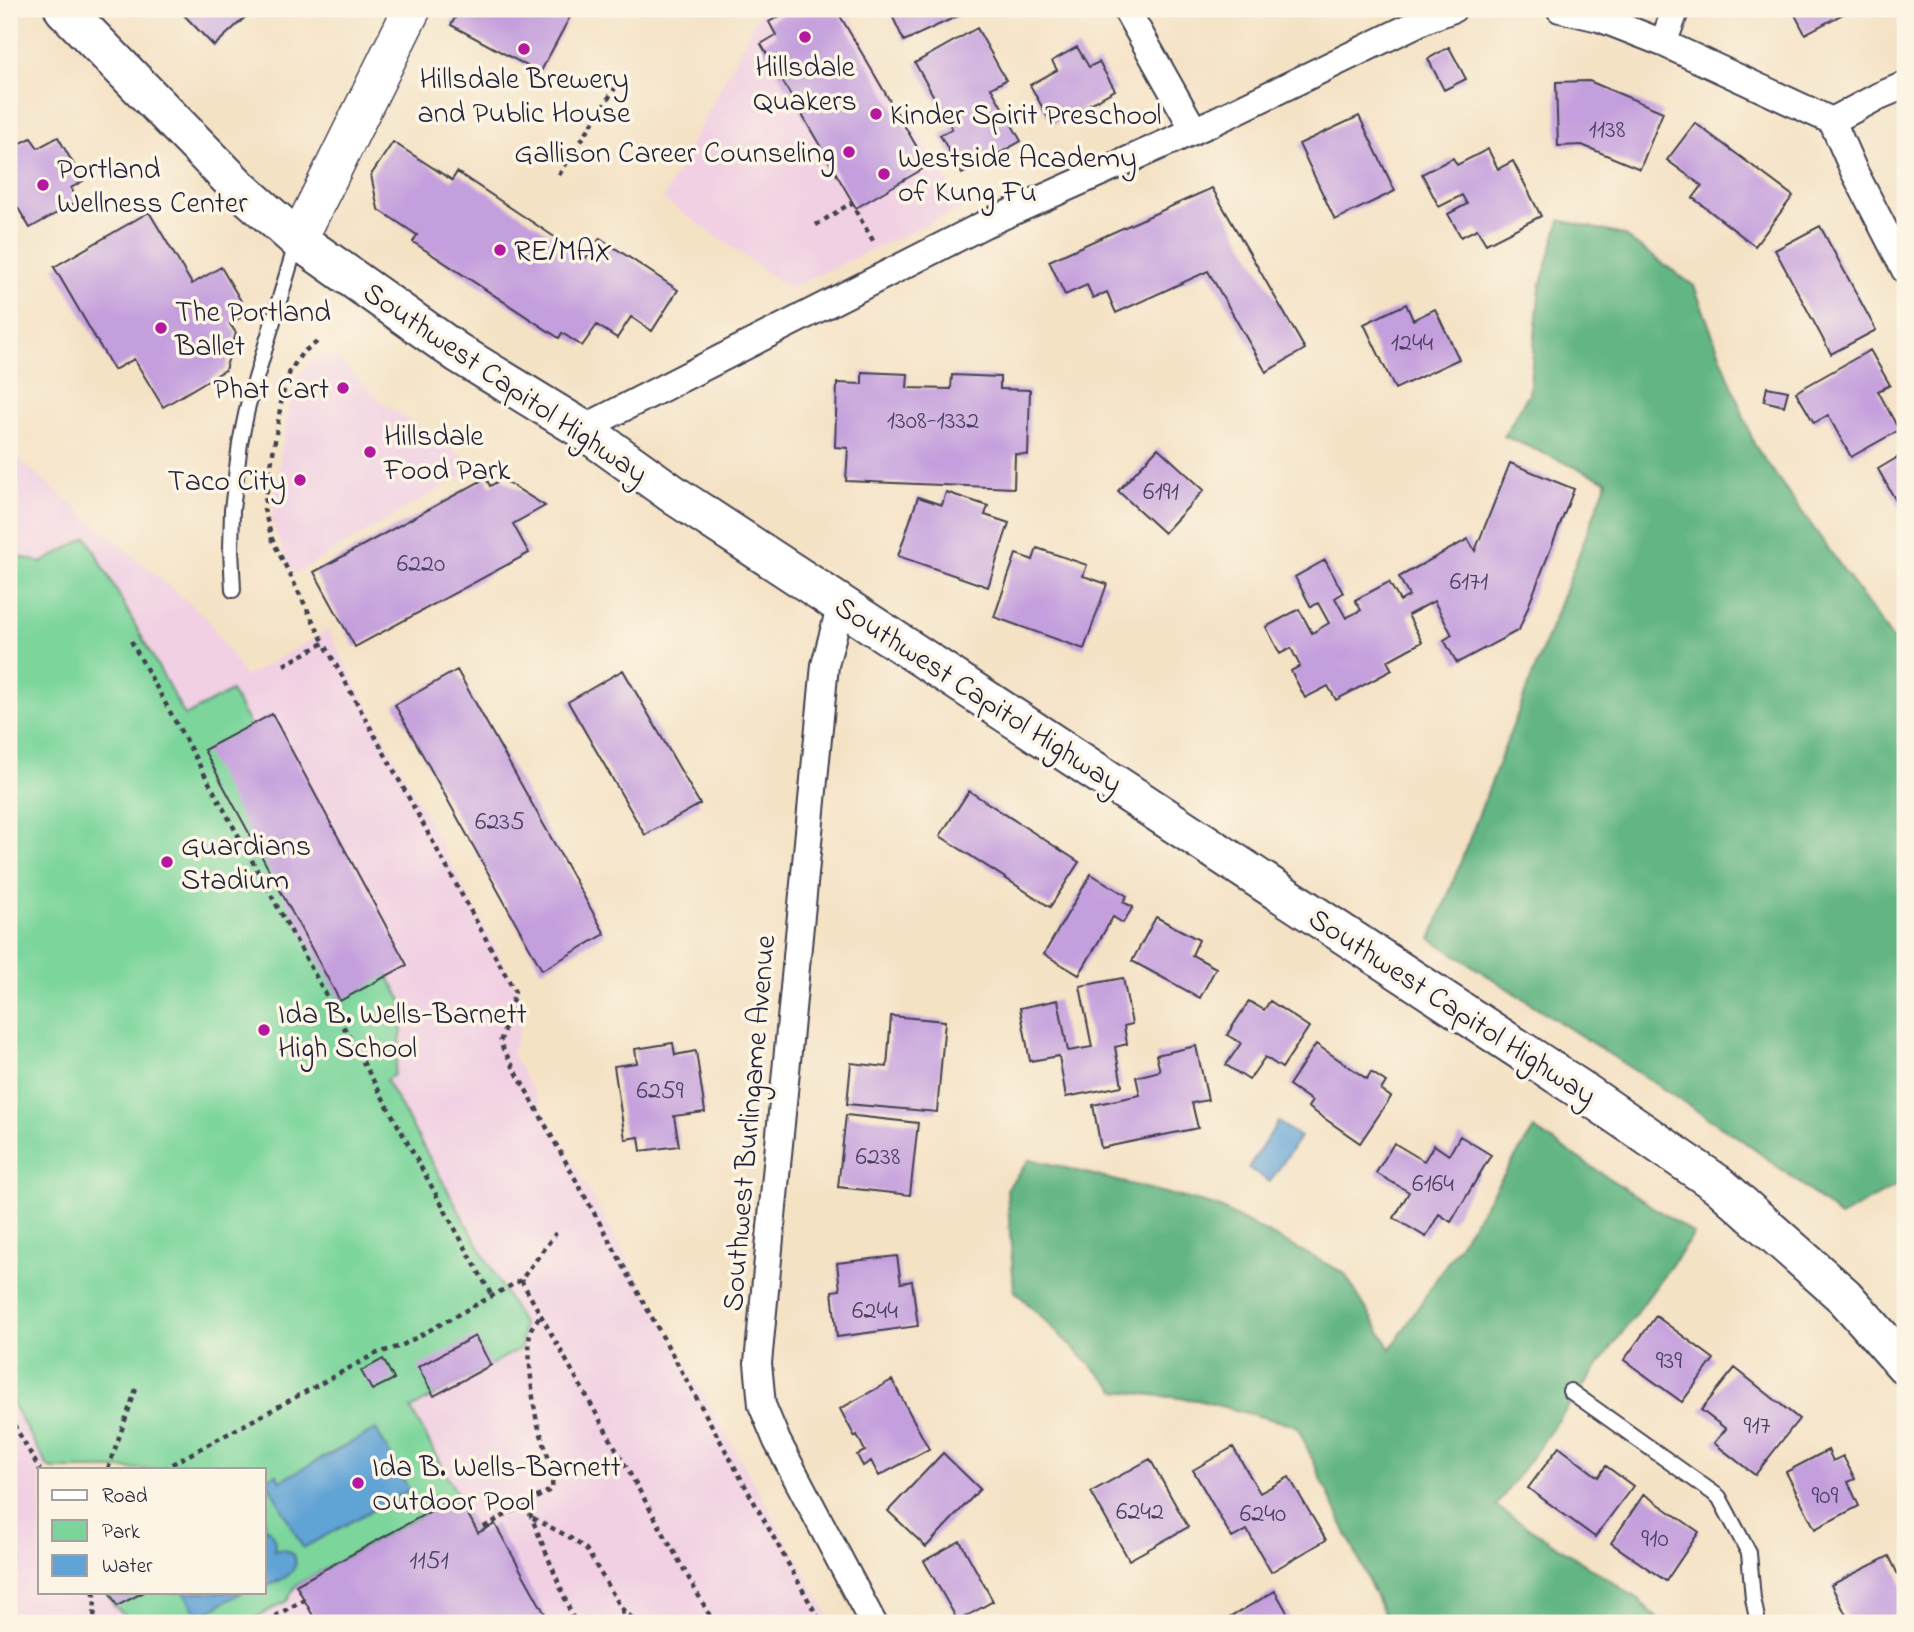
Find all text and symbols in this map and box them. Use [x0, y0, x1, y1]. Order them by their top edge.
marker: Hillsdale Quakers [797, 29, 813, 45]
marker: Hillsdale Brewery and Public House [516, 41, 532, 57]
place label: Hillsdale Quakers [753, 47, 857, 125]
place label: Hillsdale Brewery and Public House [418, 59, 631, 137]
place label: Kinder Spirit Preschool [890, 95, 1162, 139]
marker: Kinder Spirit Preschool [868, 106, 884, 122]
house number: 1138 [1588, 112, 1626, 150]
place label: Gallison Career Counseling [514, 133, 835, 177]
place label: Westside Academy of Kung Fu [898, 138, 1137, 216]
marker: Gallison Career Counseling [841, 144, 857, 160]
place label: Portland Wellness Center [57, 149, 248, 227]
marker: Westside Academy of Kung Fu [876, 166, 892, 182]
marker: Portland Wellness Center [35, 177, 51, 193]
place label: RE/MAX [514, 231, 612, 275]
marker: RE/MAX [492, 242, 508, 258]
street label: Southwest Capitol Highway [353, 272, 656, 497]
place label: The Portland Ballet [174, 292, 331, 370]
marker: The Portland Ballet [153, 320, 169, 336]
house number: 1244 [1391, 325, 1434, 363]
place label: Phat Cart [213, 369, 329, 413]
marker: Phat Cart [335, 380, 351, 396]
house number: 1308-1332 [887, 403, 979, 441]
place label: Hillsdale Food Park [383, 416, 511, 494]
marker: Hillsdale Food Park [362, 444, 378, 460]
place label: Taco City [168, 461, 286, 505]
marker: Taco City [292, 472, 308, 488]
house number: 6191 [1143, 474, 1179, 512]
house number: 6220 [397, 546, 445, 584]
house number: 6171 [1450, 564, 1488, 602]
street label: Southwest Capitol Highway [825, 587, 1130, 806]
house number: 6235 [475, 804, 525, 842]
place label: Guardians Stadium [181, 826, 311, 904]
marker: Guardians Stadium [159, 854, 175, 870]
street label: Southwest Capitol Highway [1299, 899, 1604, 1118]
street label: Southwest Burlingame Avenue [713, 933, 789, 1313]
place label: Ida B. Wells-Barnett High School [278, 994, 527, 1072]
marker: Ida B. Wells-Barnett High School [256, 1022, 272, 1038]
house number: 6259 [636, 1073, 684, 1111]
house number: 6238 [856, 1139, 901, 1177]
house number: 6164 [1412, 1166, 1454, 1204]
house number: 6244 [852, 1293, 898, 1331]
house number: 939 [1656, 1343, 1682, 1381]
house number: 917 [1744, 1408, 1771, 1446]
place label: Ida B. Wells-Barnett Outdoor Pool [372, 1447, 621, 1525]
legend [38, 1468, 266, 1594]
marker: Ida B. Wells-Barnett Outdoor Pool [350, 1475, 366, 1491]
house number: 909 [1812, 1478, 1839, 1516]
text: Road [102, 1482, 148, 1512]
house number: 6242 [1116, 1494, 1164, 1532]
house number: 6240 [1240, 1496, 1286, 1534]
text: Park [102, 1518, 141, 1548]
house number: 910 [1641, 1521, 1669, 1559]
house number: 1151 [409, 1543, 449, 1581]
text: Water [102, 1552, 153, 1582]

